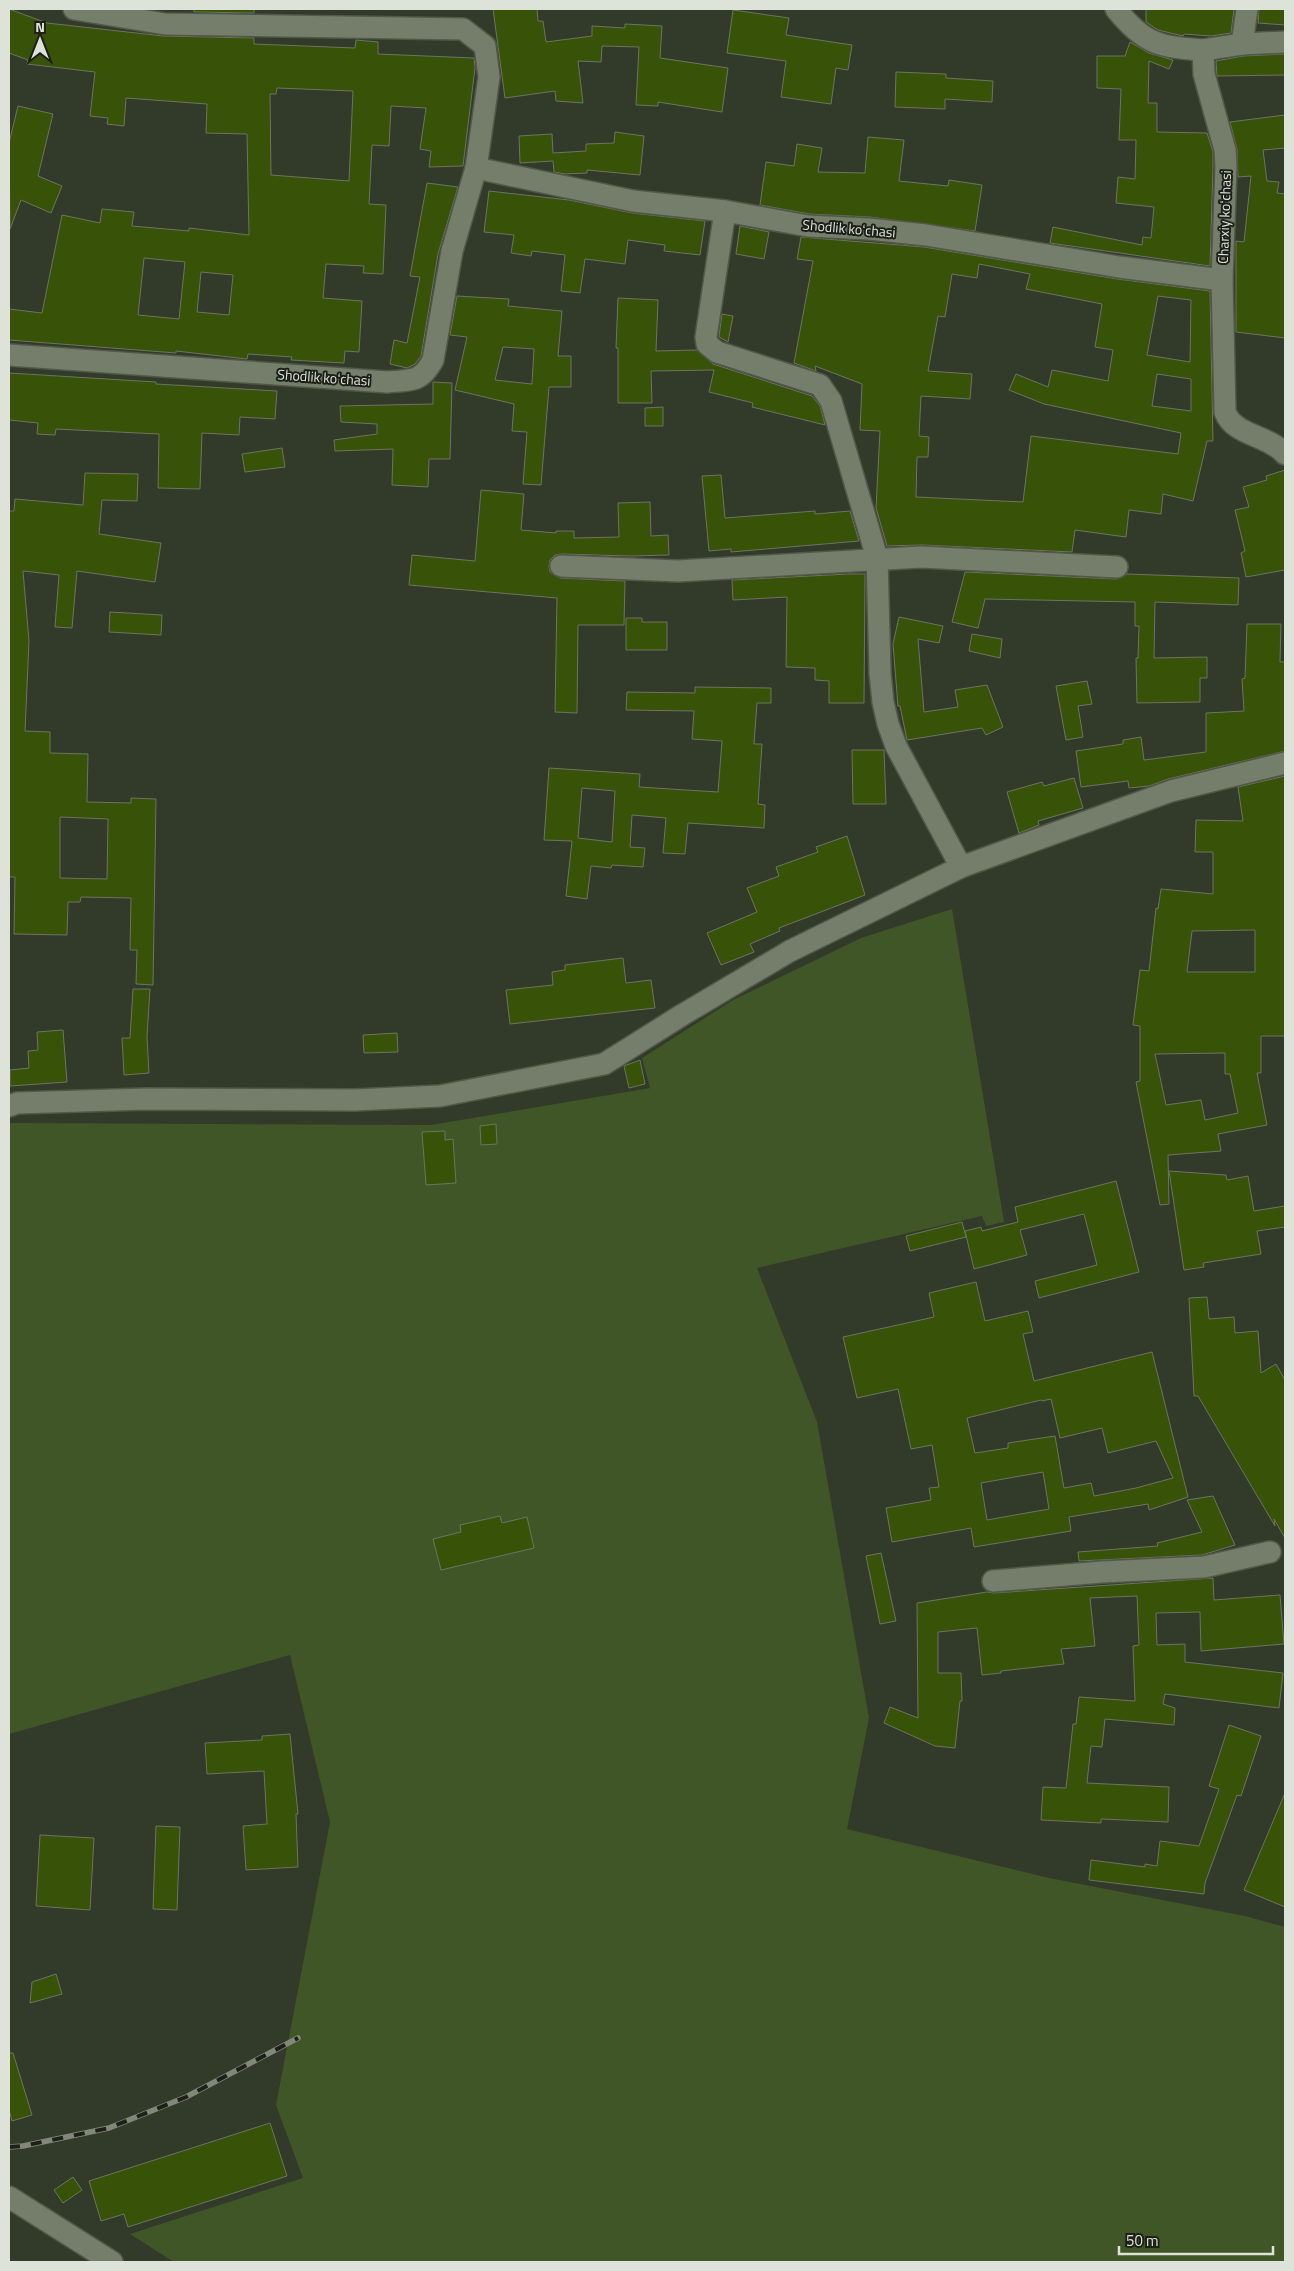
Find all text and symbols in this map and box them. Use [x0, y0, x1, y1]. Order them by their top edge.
north arrow [15, 15, 65, 65]
text: N [35, 16, 45, 37]
street label: Charxiy koʻchasi [1212, 170, 1236, 264]
street label: Shodlik koʻchasi [802, 213, 896, 243]
street label: Shodlik koʻchasi [277, 363, 371, 391]
scale bar [1119, 2224, 1273, 2256]
text: 50 m [1126, 2229, 1159, 2252]

